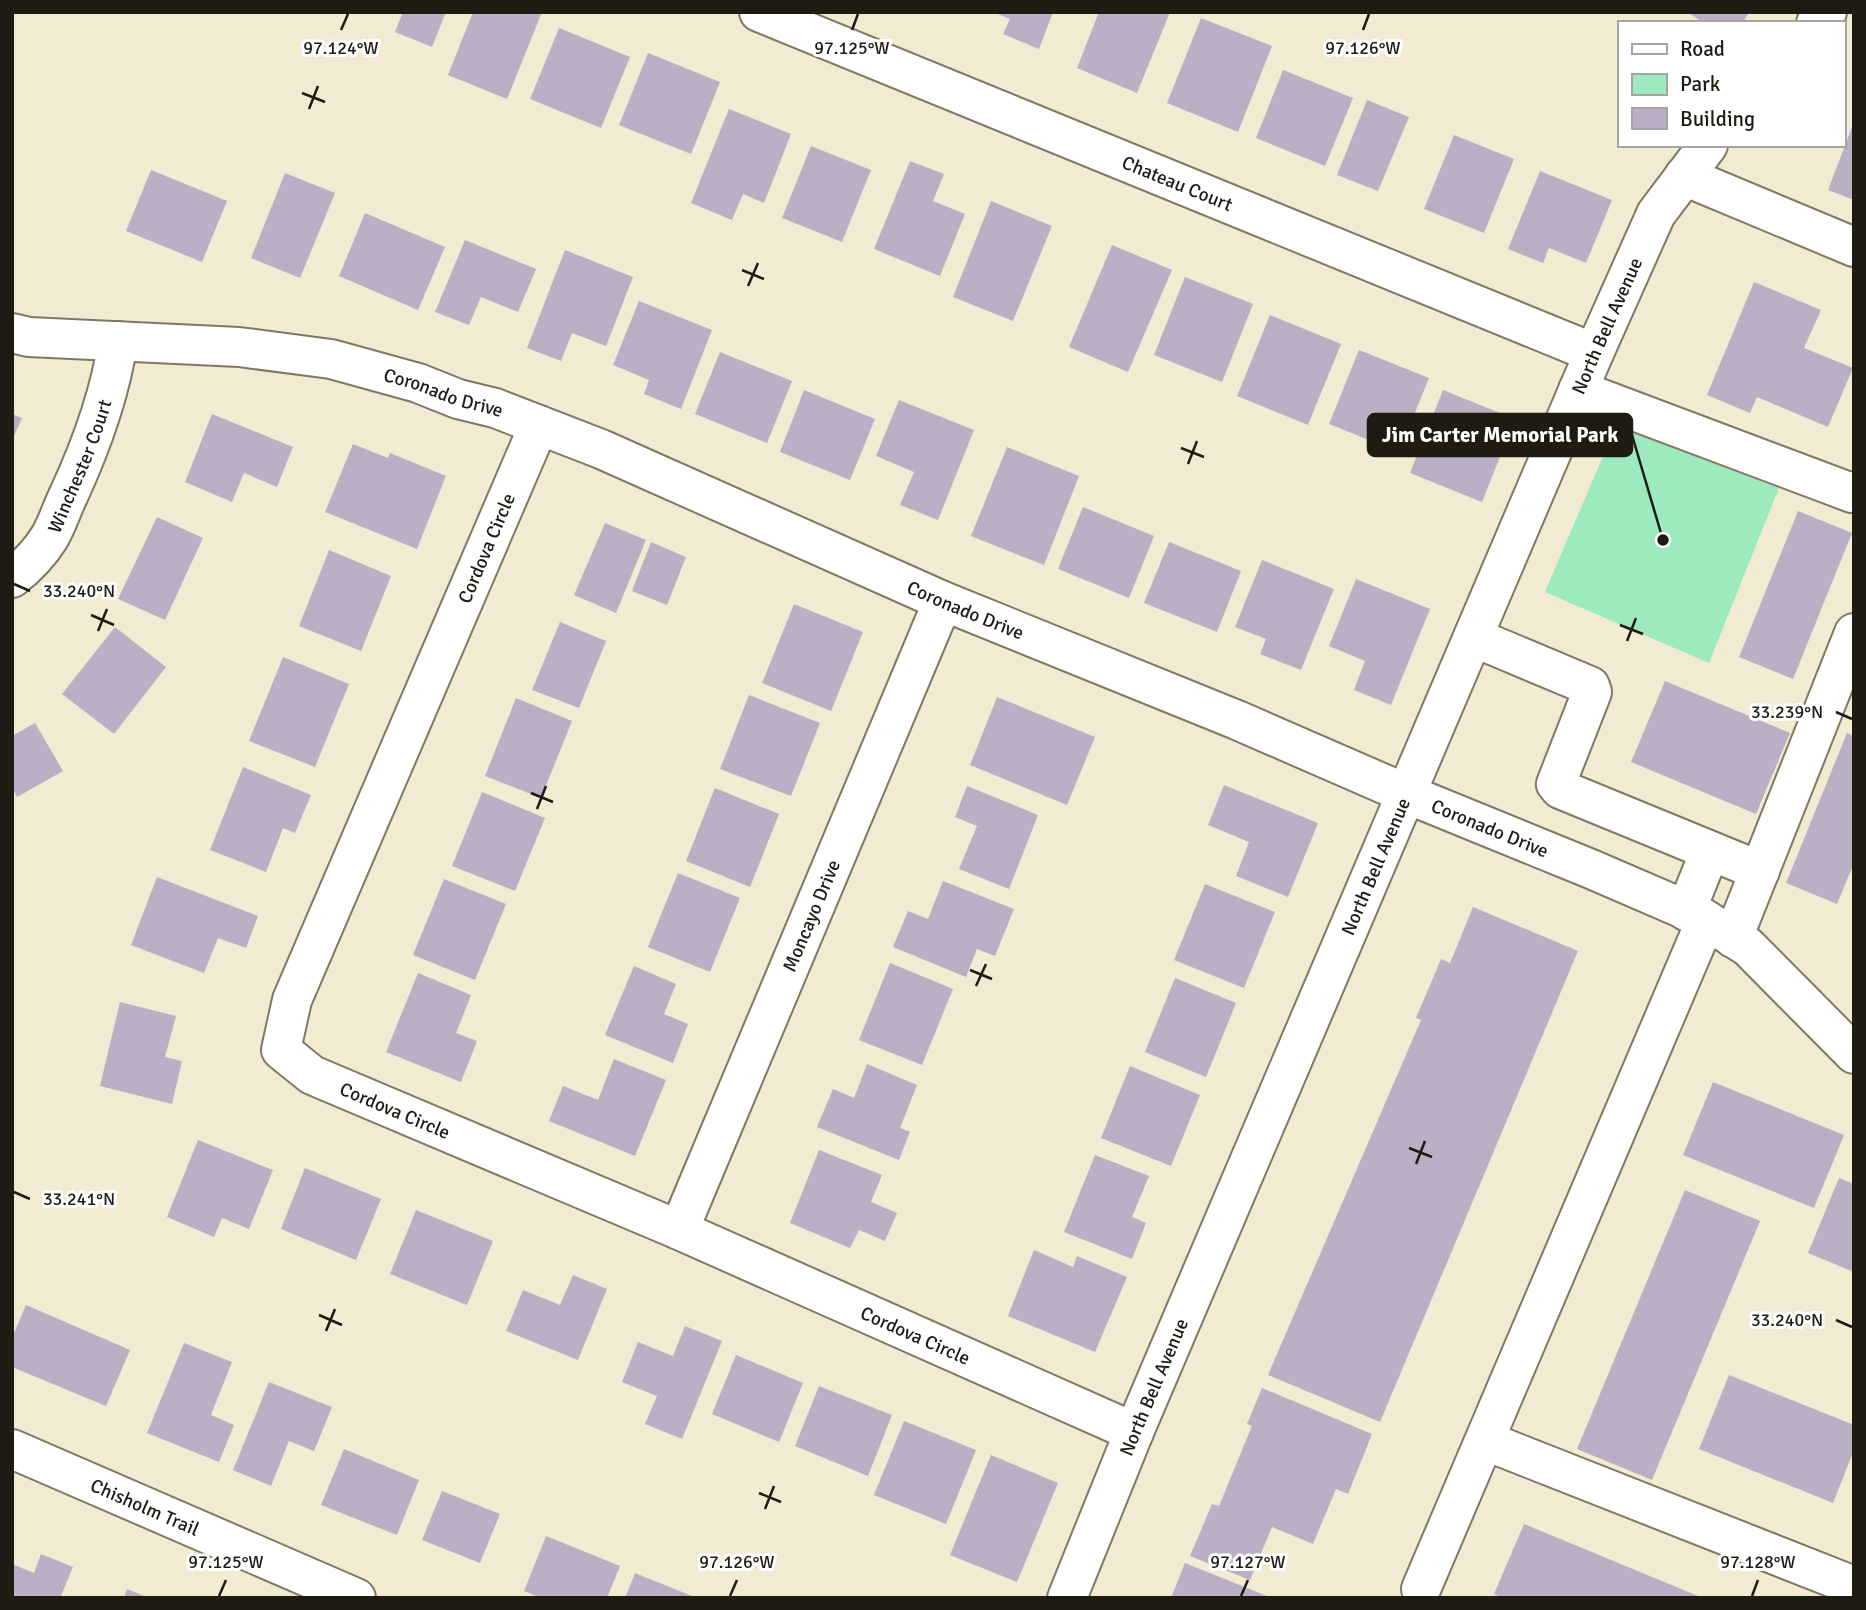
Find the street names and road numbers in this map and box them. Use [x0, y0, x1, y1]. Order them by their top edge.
street label: Chateau Court [1118, 151, 1236, 217]
street label: North Bell Avenue [1567, 254, 1648, 398]
street label: Coronado Drive [381, 363, 507, 423]
street label: Winchester Court [43, 397, 118, 537]
street label: Cordova Circle [453, 490, 521, 607]
street label: Coronado Drive [903, 576, 1027, 645]
street label: North Bell Avenue [1336, 794, 1416, 939]
street label: Coronado Drive [1427, 794, 1552, 863]
street label: Moncayo Drive [778, 856, 846, 976]
street label: Cordova Circle [336, 1077, 453, 1145]
street label: Cordova Circle [857, 1301, 974, 1371]
street label: North Bell Avenue [1115, 1315, 1194, 1460]
street label: Chisholm Trail [87, 1473, 203, 1542]

